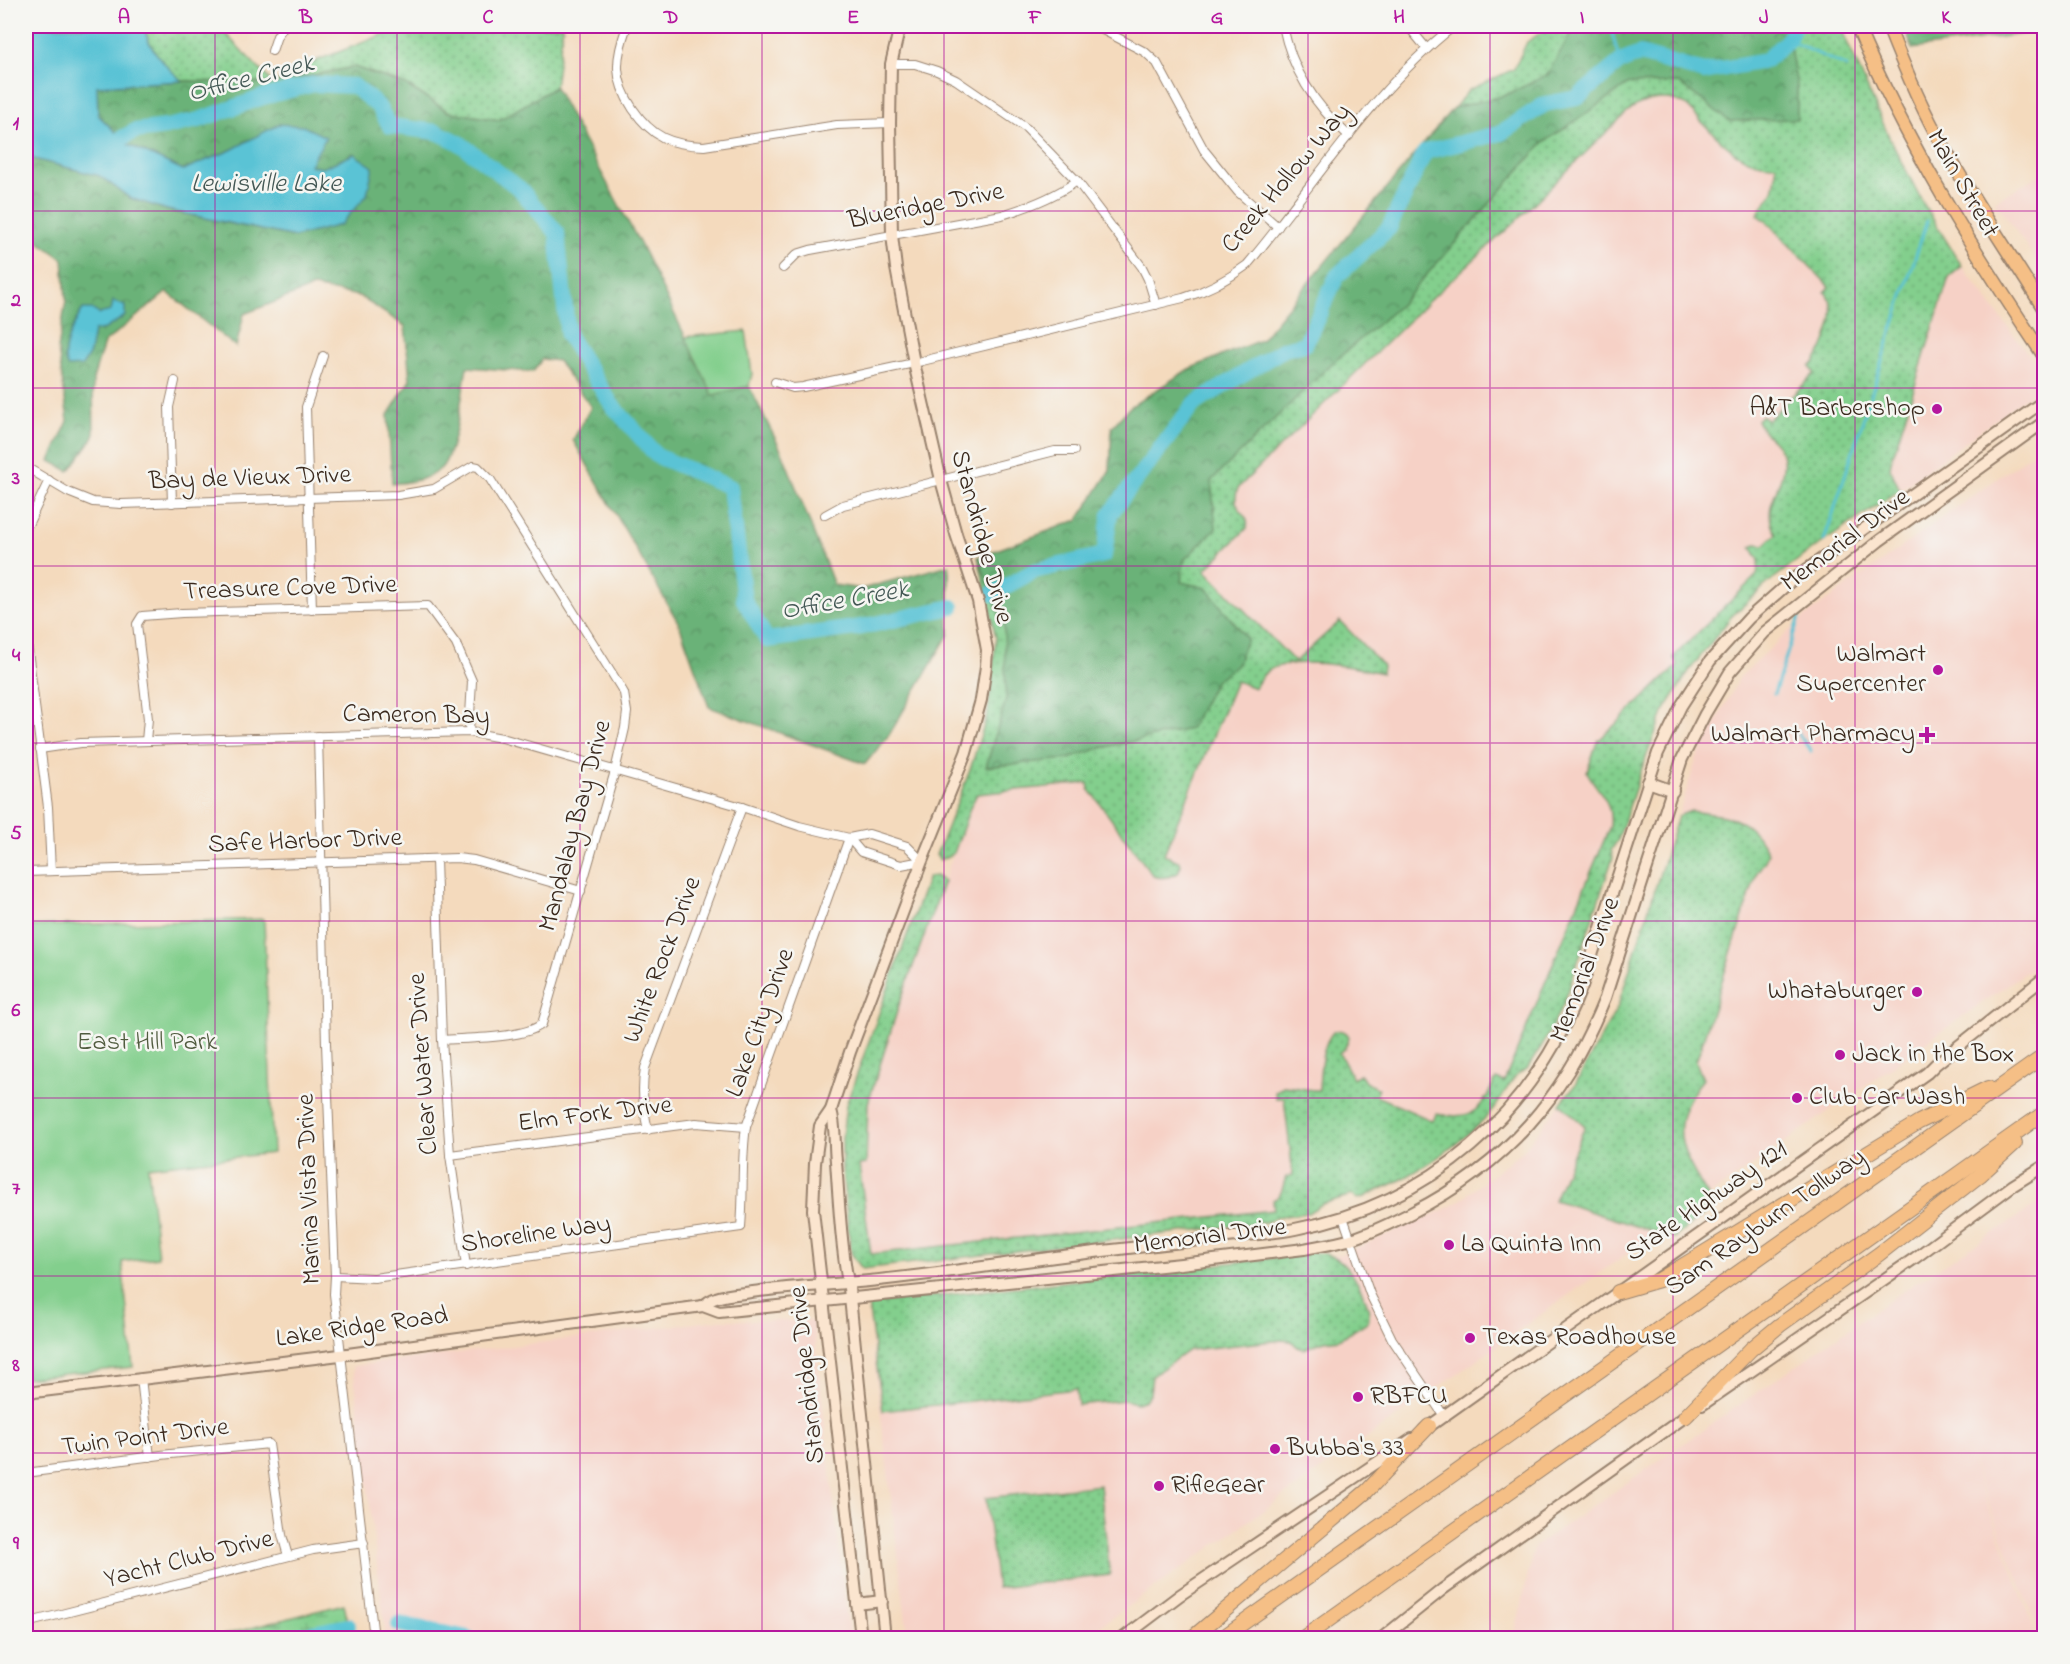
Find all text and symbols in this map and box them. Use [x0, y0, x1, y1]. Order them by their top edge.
text: A [118, 4, 130, 33]
text: B [298, 4, 313, 33]
text: C [483, 4, 494, 33]
text: D [663, 4, 678, 33]
text: E [847, 4, 859, 33]
text: F [1028, 4, 1042, 33]
text: G [1211, 4, 1224, 33]
text: H [1393, 4, 1405, 33]
text: I [1580, 4, 1585, 33]
text: J [1759, 4, 1769, 33]
text: K [1941, 4, 1952, 33]
water label: Office Creek [184, 44, 319, 113]
street label: Creek Hollow Way [1213, 96, 1361, 262]
text: 1 [13, 110, 20, 139]
street label: Main Street [1916, 123, 2008, 245]
water label: Lewisville Lake [191, 165, 343, 204]
street label: Blueridge Drive [844, 173, 1008, 241]
text: 2 [10, 287, 21, 316]
place label: A&T Barbershop [1749, 390, 1925, 428]
marker: A&T Barbershop [1930, 402, 1944, 416]
street label: Standridge Drive [940, 446, 1023, 628]
street label: Bay de Vieux Drive [147, 456, 352, 502]
text: 3 [11, 465, 20, 494]
street label: Memorial Drive [1773, 480, 1919, 602]
street label: Treasure Cove Drive [182, 566, 398, 612]
water label: Office Creek [778, 570, 913, 631]
place label: Walmart Supercenter [1796, 636, 1927, 704]
text: 4 [12, 642, 21, 671]
marker: Walmart Supercenter [1931, 663, 1945, 677]
street label: Cameron Bay [342, 696, 490, 736]
street label: Mandalay Bay Drive [530, 716, 623, 936]
place label: Walmart Pharmacy [1711, 716, 1915, 754]
marker: Walmart Pharmacy [1920, 728, 1934, 742]
text: 5 [10, 820, 22, 849]
street label: Safe Harbor Drive [207, 820, 403, 864]
street label: White Rock Drive [614, 871, 712, 1049]
street label: Memorial Drive [1541, 891, 1631, 1048]
street label: Lake City Drive [716, 943, 806, 1103]
street label: Clear Water Drive [399, 971, 449, 1156]
place label: Whataburger [1768, 973, 1906, 1011]
marker: Whataburger [1910, 985, 1924, 999]
text: 6 [12, 997, 21, 1026]
park label: East Hill Park [77, 1024, 218, 1062]
place label: Jack in the Box [1852, 1036, 2014, 1074]
marker: Jack in the Box [1833, 1048, 1847, 1062]
place label: Club Car Wash [1809, 1079, 1965, 1117]
street label: Elm Fork Drive [516, 1087, 675, 1143]
marker: Club Car Wash [1790, 1091, 1804, 1105]
street label: Marina Vista Drive [288, 1093, 332, 1285]
street label: State Highway 121 [1618, 1132, 1796, 1272]
street label: Sam Rayburn Tollway [1658, 1139, 1874, 1307]
text: 7 [12, 1175, 21, 1204]
street label: Shoreline Way [459, 1206, 613, 1264]
street label: Memorial Drive [1132, 1209, 1289, 1265]
place label: La Quinta Inn [1461, 1226, 1601, 1264]
marker: La Quinta Inn [1442, 1238, 1456, 1252]
street label: Standridge Drive [780, 1284, 836, 1466]
street label: Lake Ridge Road [274, 1297, 451, 1359]
place label: Texas Roadhouse [1482, 1319, 1676, 1357]
marker: Texas Roadhouse [1463, 1331, 1477, 1345]
text: 8 [11, 1352, 20, 1381]
place label: RBFCU [1370, 1378, 1447, 1416]
marker: RBFCU [1351, 1390, 1365, 1404]
street label: Twin Point Drive [59, 1409, 231, 1467]
place label: Bubba's 33 [1286, 1430, 1404, 1468]
marker: Bubba's 33 [1268, 1442, 1282, 1456]
place label: RifleGear [1171, 1467, 1266, 1505]
marker: RifleGear [1152, 1479, 1166, 1493]
street label: Yacht Club Drive [100, 1521, 278, 1599]
text: 9 [12, 1530, 20, 1559]

